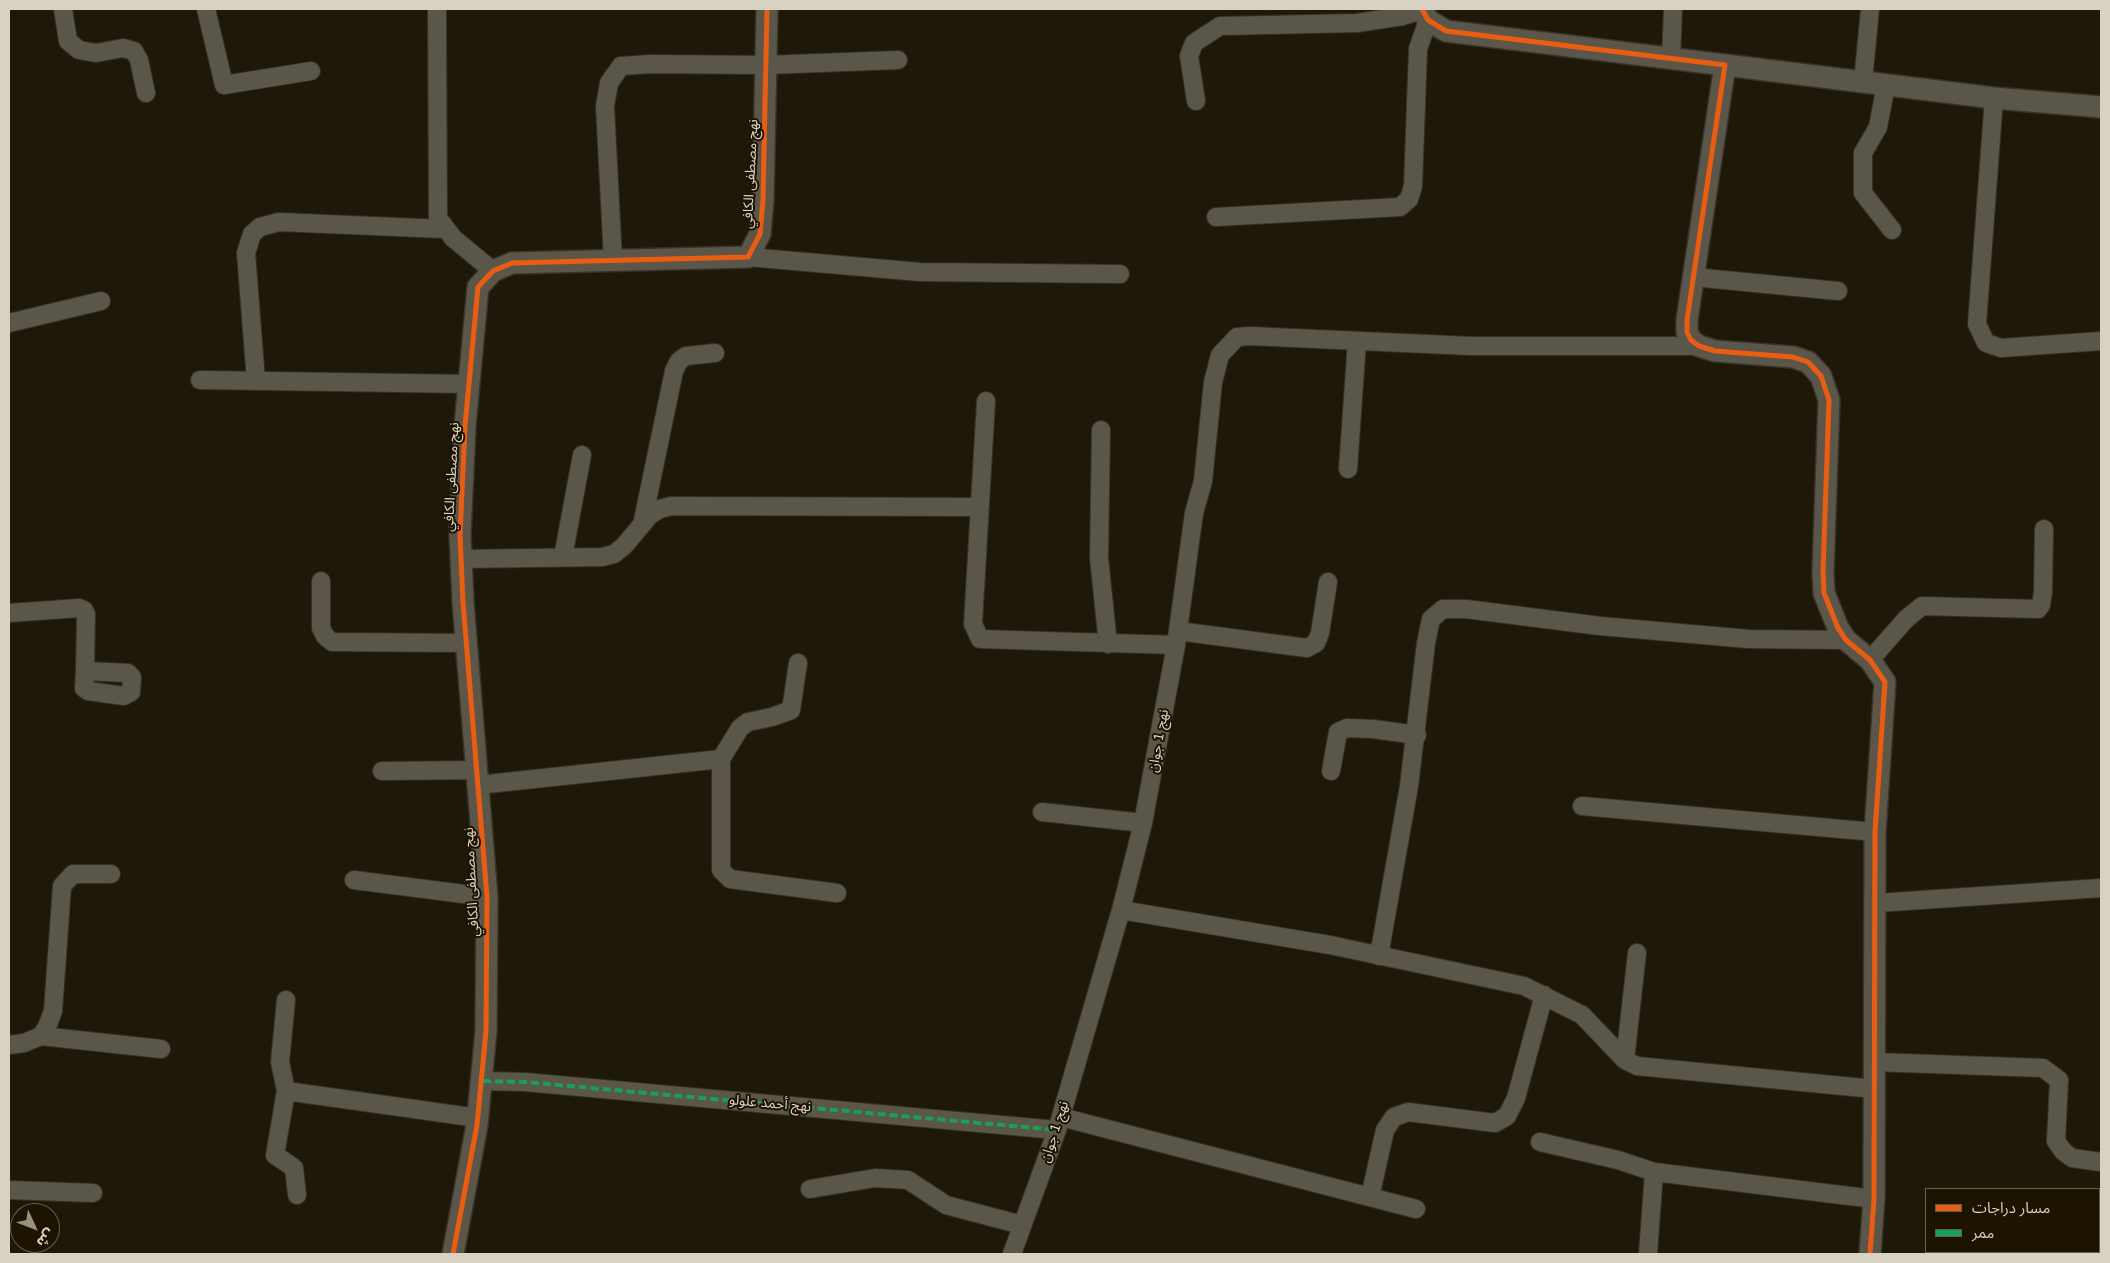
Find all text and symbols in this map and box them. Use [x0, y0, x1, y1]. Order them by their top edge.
street label: نهج مصطفى الكافي [740, 119, 762, 229]
street label: نهج مصطفى الكافي [441, 422, 463, 532]
street label: نهج 1 جوان [1145, 708, 1173, 774]
street label: نهج مصطفى الكافي [461, 827, 483, 937]
street label: نهج أحمد علولو [728, 1092, 812, 1116]
street label: نهج 1 جوان [1037, 1099, 1073, 1165]
legend [1925, 1188, 2100, 1253]
text: مسار دراجات [1972, 1199, 2050, 1217]
north arrow [10, 1203, 60, 1253]
text: ممر [1972, 1224, 1995, 1242]
text: ش [33, 1225, 58, 1251]

